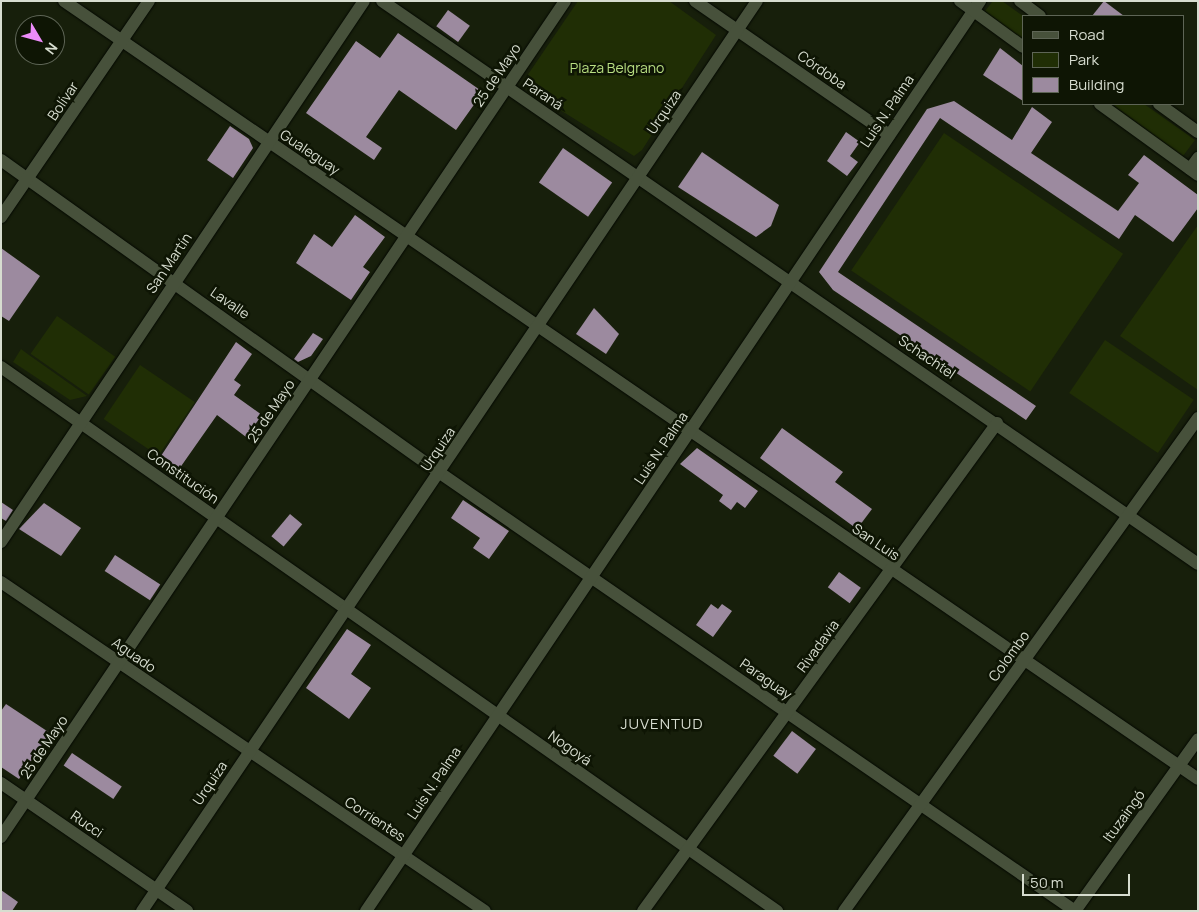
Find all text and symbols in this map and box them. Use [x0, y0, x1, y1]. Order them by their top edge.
north arrow [15, 15, 65, 65]
legend [1022, 15, 1184, 105]
text: Road [1069, 24, 1105, 45]
text: N [41, 39, 62, 58]
street label: 25 de Mayo [470, 40, 524, 110]
street label: Córdoba [794, 47, 850, 93]
text: Park [1069, 49, 1099, 70]
park label: Plaza Belgrano [570, 60, 664, 76]
street label: Luis N. Palma [857, 72, 917, 150]
text: Building [1069, 74, 1124, 95]
street label: Paraná [520, 75, 566, 113]
street label: Bolívar [44, 79, 82, 123]
street label: Urquiza [643, 87, 685, 137]
street label: Gualeguay [277, 126, 343, 178]
street label: San Martín [143, 230, 195, 296]
street label: Lavalle [207, 284, 253, 322]
street label: Schachtel [895, 332, 959, 382]
street label: 25 de Mayo [244, 376, 298, 446]
street label: Luis N. Palma [631, 409, 691, 487]
street label: Urquiza [417, 424, 459, 474]
street label: Constitución [144, 445, 222, 507]
street label: San Luis [849, 520, 903, 564]
street label: Rivadavia [793, 617, 843, 675]
street label: Colombo [985, 627, 1033, 685]
street label: Aguado [109, 634, 159, 676]
street label: Paraguay [737, 655, 795, 703]
street label: 25 de Mayo [17, 712, 71, 782]
district label: JUVENTUD [620, 715, 704, 733]
street label: Nogoyá [545, 727, 595, 769]
street label: Luis N. Palma [404, 744, 464, 822]
street label: Urquiza [189, 758, 231, 808]
street label: Ituzaingó [1100, 787, 1148, 845]
street label: Corrientes [342, 793, 408, 845]
street label: Rucci [68, 807, 106, 841]
scale bar [1024, 864, 1132, 896]
text: 50 m [1030, 872, 1064, 893]

